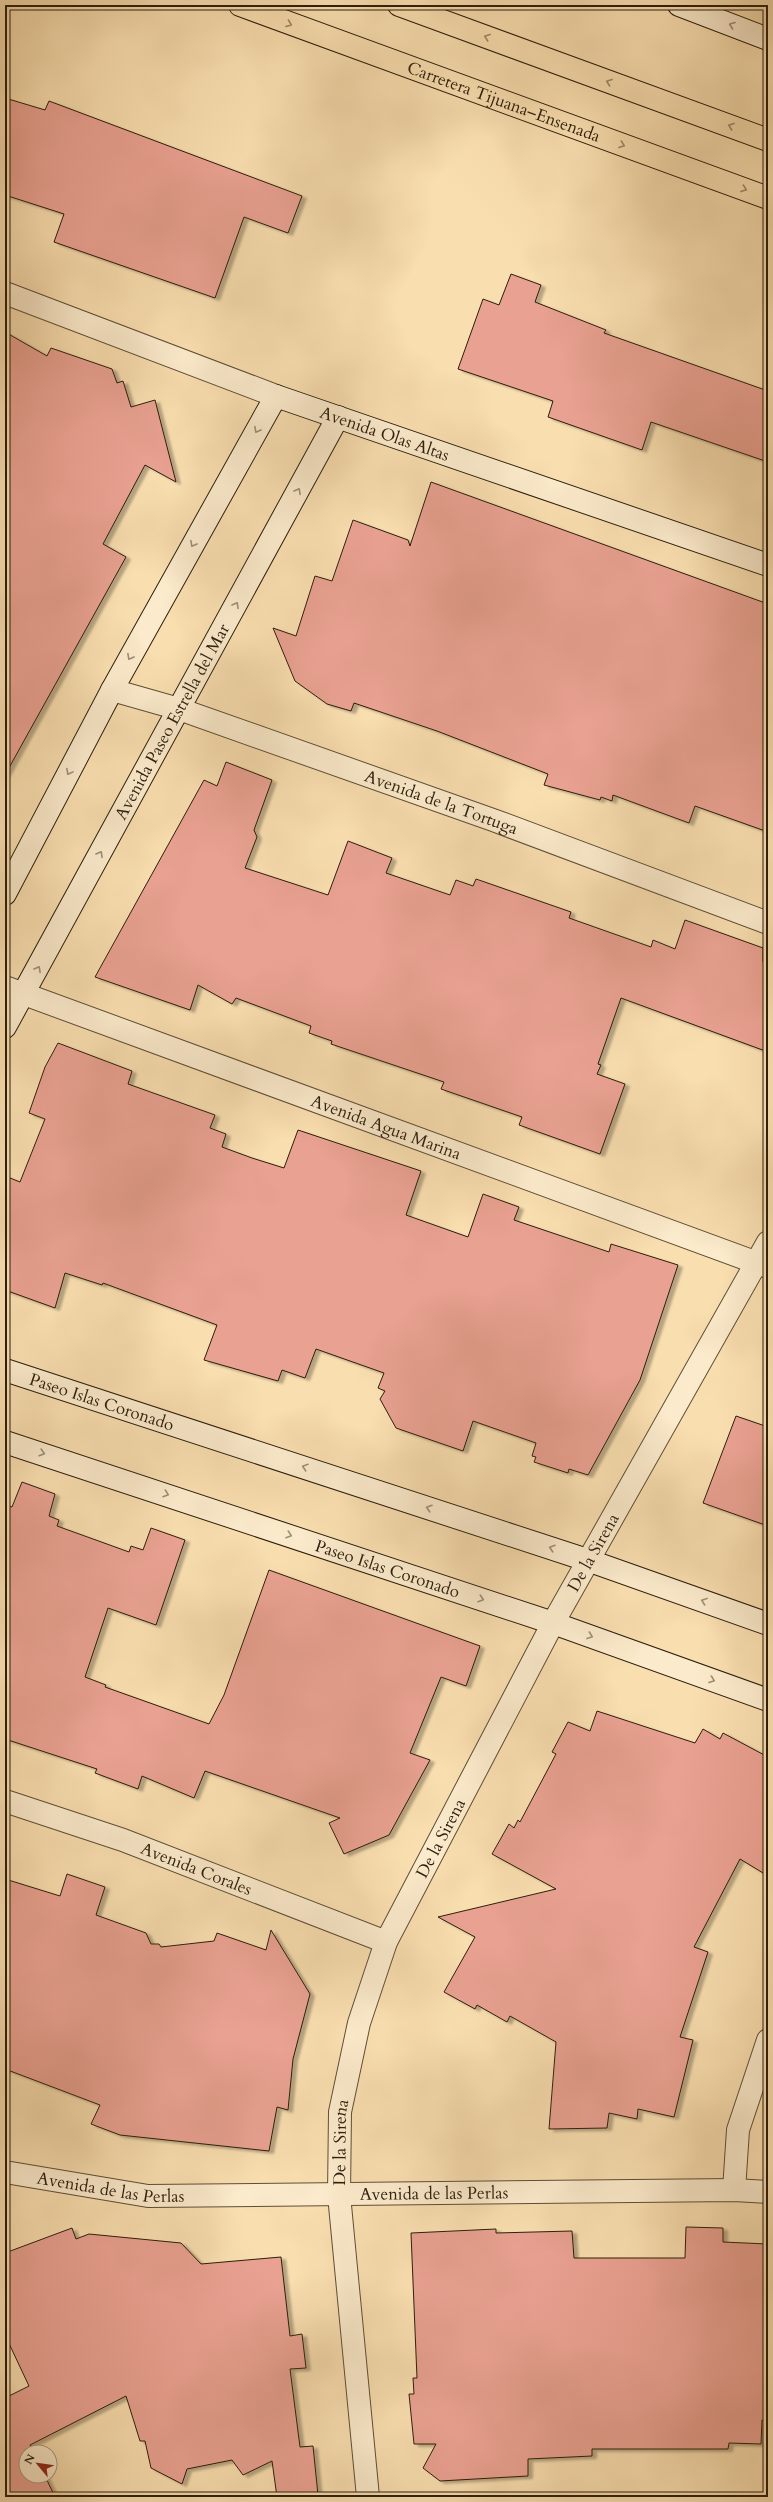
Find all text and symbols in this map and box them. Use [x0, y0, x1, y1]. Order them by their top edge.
one-way arrow [285, 20, 292, 28]
one-way arrow [728, 22, 735, 30]
one-way arrow [484, 34, 491, 42]
street label: Carretera Tijuana–Ensenada [404, 56, 604, 147]
one-way arrow [606, 78, 613, 86]
one-way arrow [728, 123, 735, 131]
one-way arrow [618, 141, 625, 149]
one-way arrow [740, 185, 747, 193]
street label: Avenida Olas Altas [317, 400, 453, 466]
one-way arrow [254, 426, 261, 433]
one-way arrow [293, 487, 301, 495]
one-way arrow [191, 540, 198, 547]
one-way arrow [231, 602, 239, 609]
street label: Avenida Paseo Estrella del Mar [109, 619, 235, 824]
one-way arrow [127, 653, 135, 661]
street label: Avenida de la Tortuga [362, 764, 522, 840]
one-way arrow [66, 768, 74, 775]
one-way arrow [96, 851, 103, 858]
one-way arrow [34, 965, 41, 973]
street label: Avenida Agua Marina [308, 1089, 465, 1165]
street label: Paseo Islas Coronado [27, 1367, 177, 1436]
one-way arrow [39, 1448, 46, 1457]
one-way arrow [302, 1463, 309, 1472]
one-way arrow [162, 1489, 169, 1498]
one-way arrow [426, 1504, 433, 1513]
street label: De la Sirena [562, 1508, 625, 1596]
one-way arrow [285, 1530, 292, 1539]
street label: Paseo Islas Coronado [312, 1534, 463, 1603]
one-way arrow [549, 1545, 556, 1553]
one-way arrow [477, 1594, 484, 1603]
one-way arrow [701, 1598, 708, 1606]
one-way arrow [586, 1632, 593, 1640]
one-way arrow [709, 1675, 716, 1684]
street label: De la Sirena [410, 1794, 471, 1882]
street label: Avenida Corales [137, 1837, 256, 1901]
street label: De la Sirena [328, 2096, 354, 2186]
street label: Avenida de las Perlas [35, 2166, 185, 2208]
street label: Avenida de las Perlas [360, 2181, 509, 2205]
north arrow [18, 2444, 58, 2484]
text: N [21, 2451, 39, 2467]

